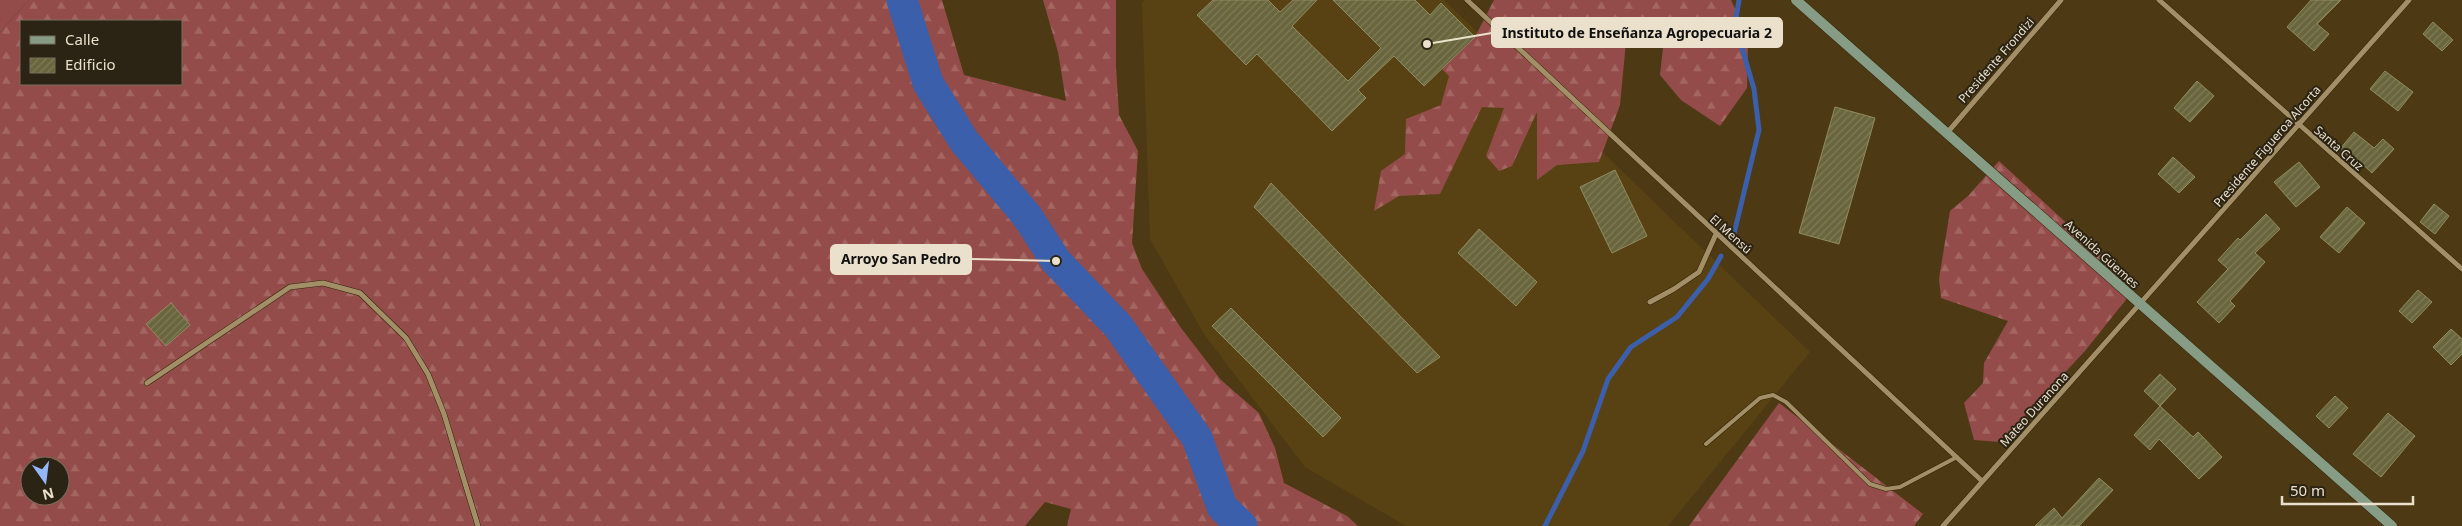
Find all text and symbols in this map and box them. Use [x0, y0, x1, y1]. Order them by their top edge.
street label: Presidente Frondizi [1954, 14, 2038, 106]
callout: Instituto de Enseñanza Agropecuaria 2 [1492, 18, 1782, 47]
legend [20, 20, 182, 85]
text: Instituto de Enseñanza Agropecuaria 2 [1502, 23, 1772, 42]
text: Calle [65, 29, 99, 49]
text: Edificio [65, 54, 116, 74]
street label: Presidente Figueroa Alcorta [2209, 82, 2325, 210]
street label: Santa Cruz [2311, 122, 2368, 174]
street label: El Mensú [1706, 211, 1756, 257]
street label: Avenida Güemes [2061, 216, 2143, 292]
callout: Arroyo San Pedro [831, 245, 971, 274]
text: Arroyo San Pedro [841, 249, 961, 268]
street label: Mateo Duranona [1996, 368, 2072, 450]
north arrow [20, 456, 70, 506]
scale bar [2282, 474, 2413, 506]
text: 50 m [2290, 480, 2325, 500]
text: N [40, 484, 56, 505]

